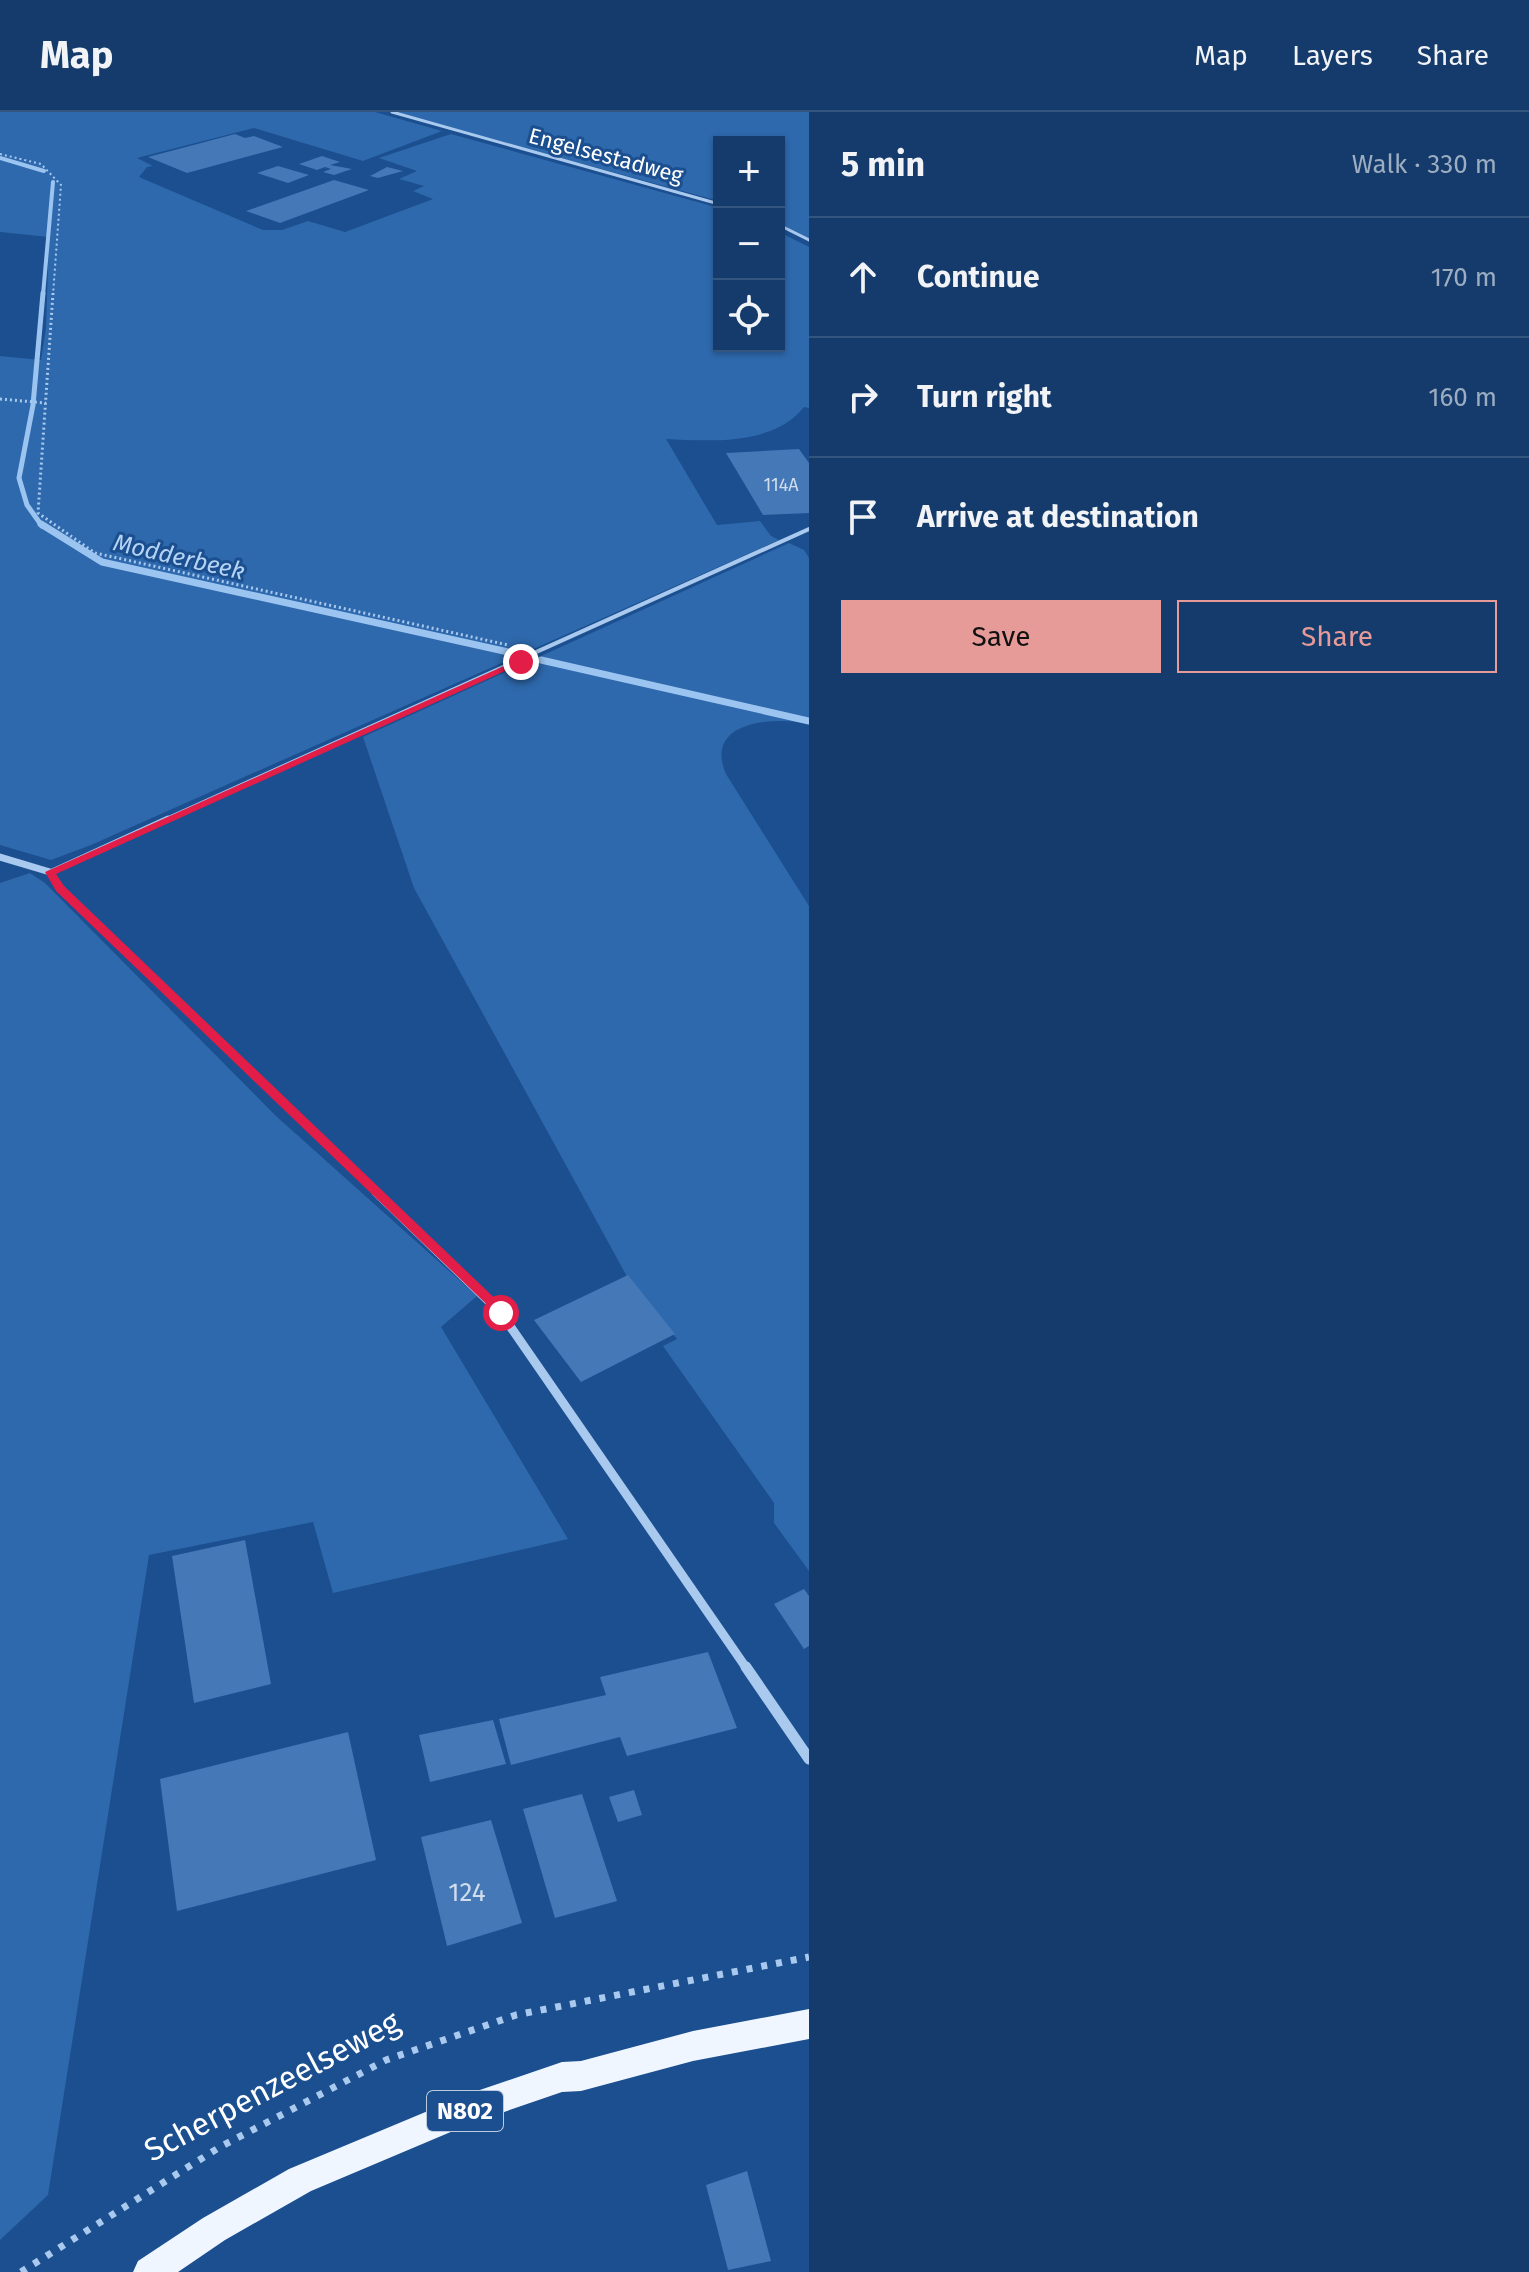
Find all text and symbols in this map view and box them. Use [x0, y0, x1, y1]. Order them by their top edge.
text: Map [40, 32, 113, 78]
text: Map [1194, 39, 1248, 72]
text: Layers [1292, 39, 1373, 72]
text: Share [1417, 39, 1489, 72]
street label: Engelsestadweg [526, 122, 687, 189]
map controls [713, 136, 785, 352]
button: + [713, 136, 785, 208]
text: 5 min [841, 144, 925, 185]
text: Walk · 330 m [1352, 149, 1497, 180]
button: − [713, 208, 785, 280]
icon: ahead [841, 255, 885, 299]
text: Continue [917, 259, 1040, 295]
text: 170 m [1431, 262, 1497, 293]
button: locate [713, 280, 785, 352]
icon: right [841, 375, 885, 419]
text: Turn right [917, 379, 1052, 415]
text: 160 m [1428, 382, 1497, 413]
house number: 114A [763, 474, 799, 496]
icon: arrive [841, 495, 885, 539]
text: Arrive at destination [917, 499, 1199, 535]
water label: Modderbeek [111, 528, 247, 586]
button: Save [841, 600, 1161, 673]
button: Share [1177, 600, 1497, 673]
route end [503, 644, 539, 680]
route start [483, 1295, 519, 1331]
house number: 124 [448, 1877, 486, 1908]
street label: Scherpenzeelseweg [138, 2002, 407, 2169]
road number: N802 [427, 2091, 503, 2131]

